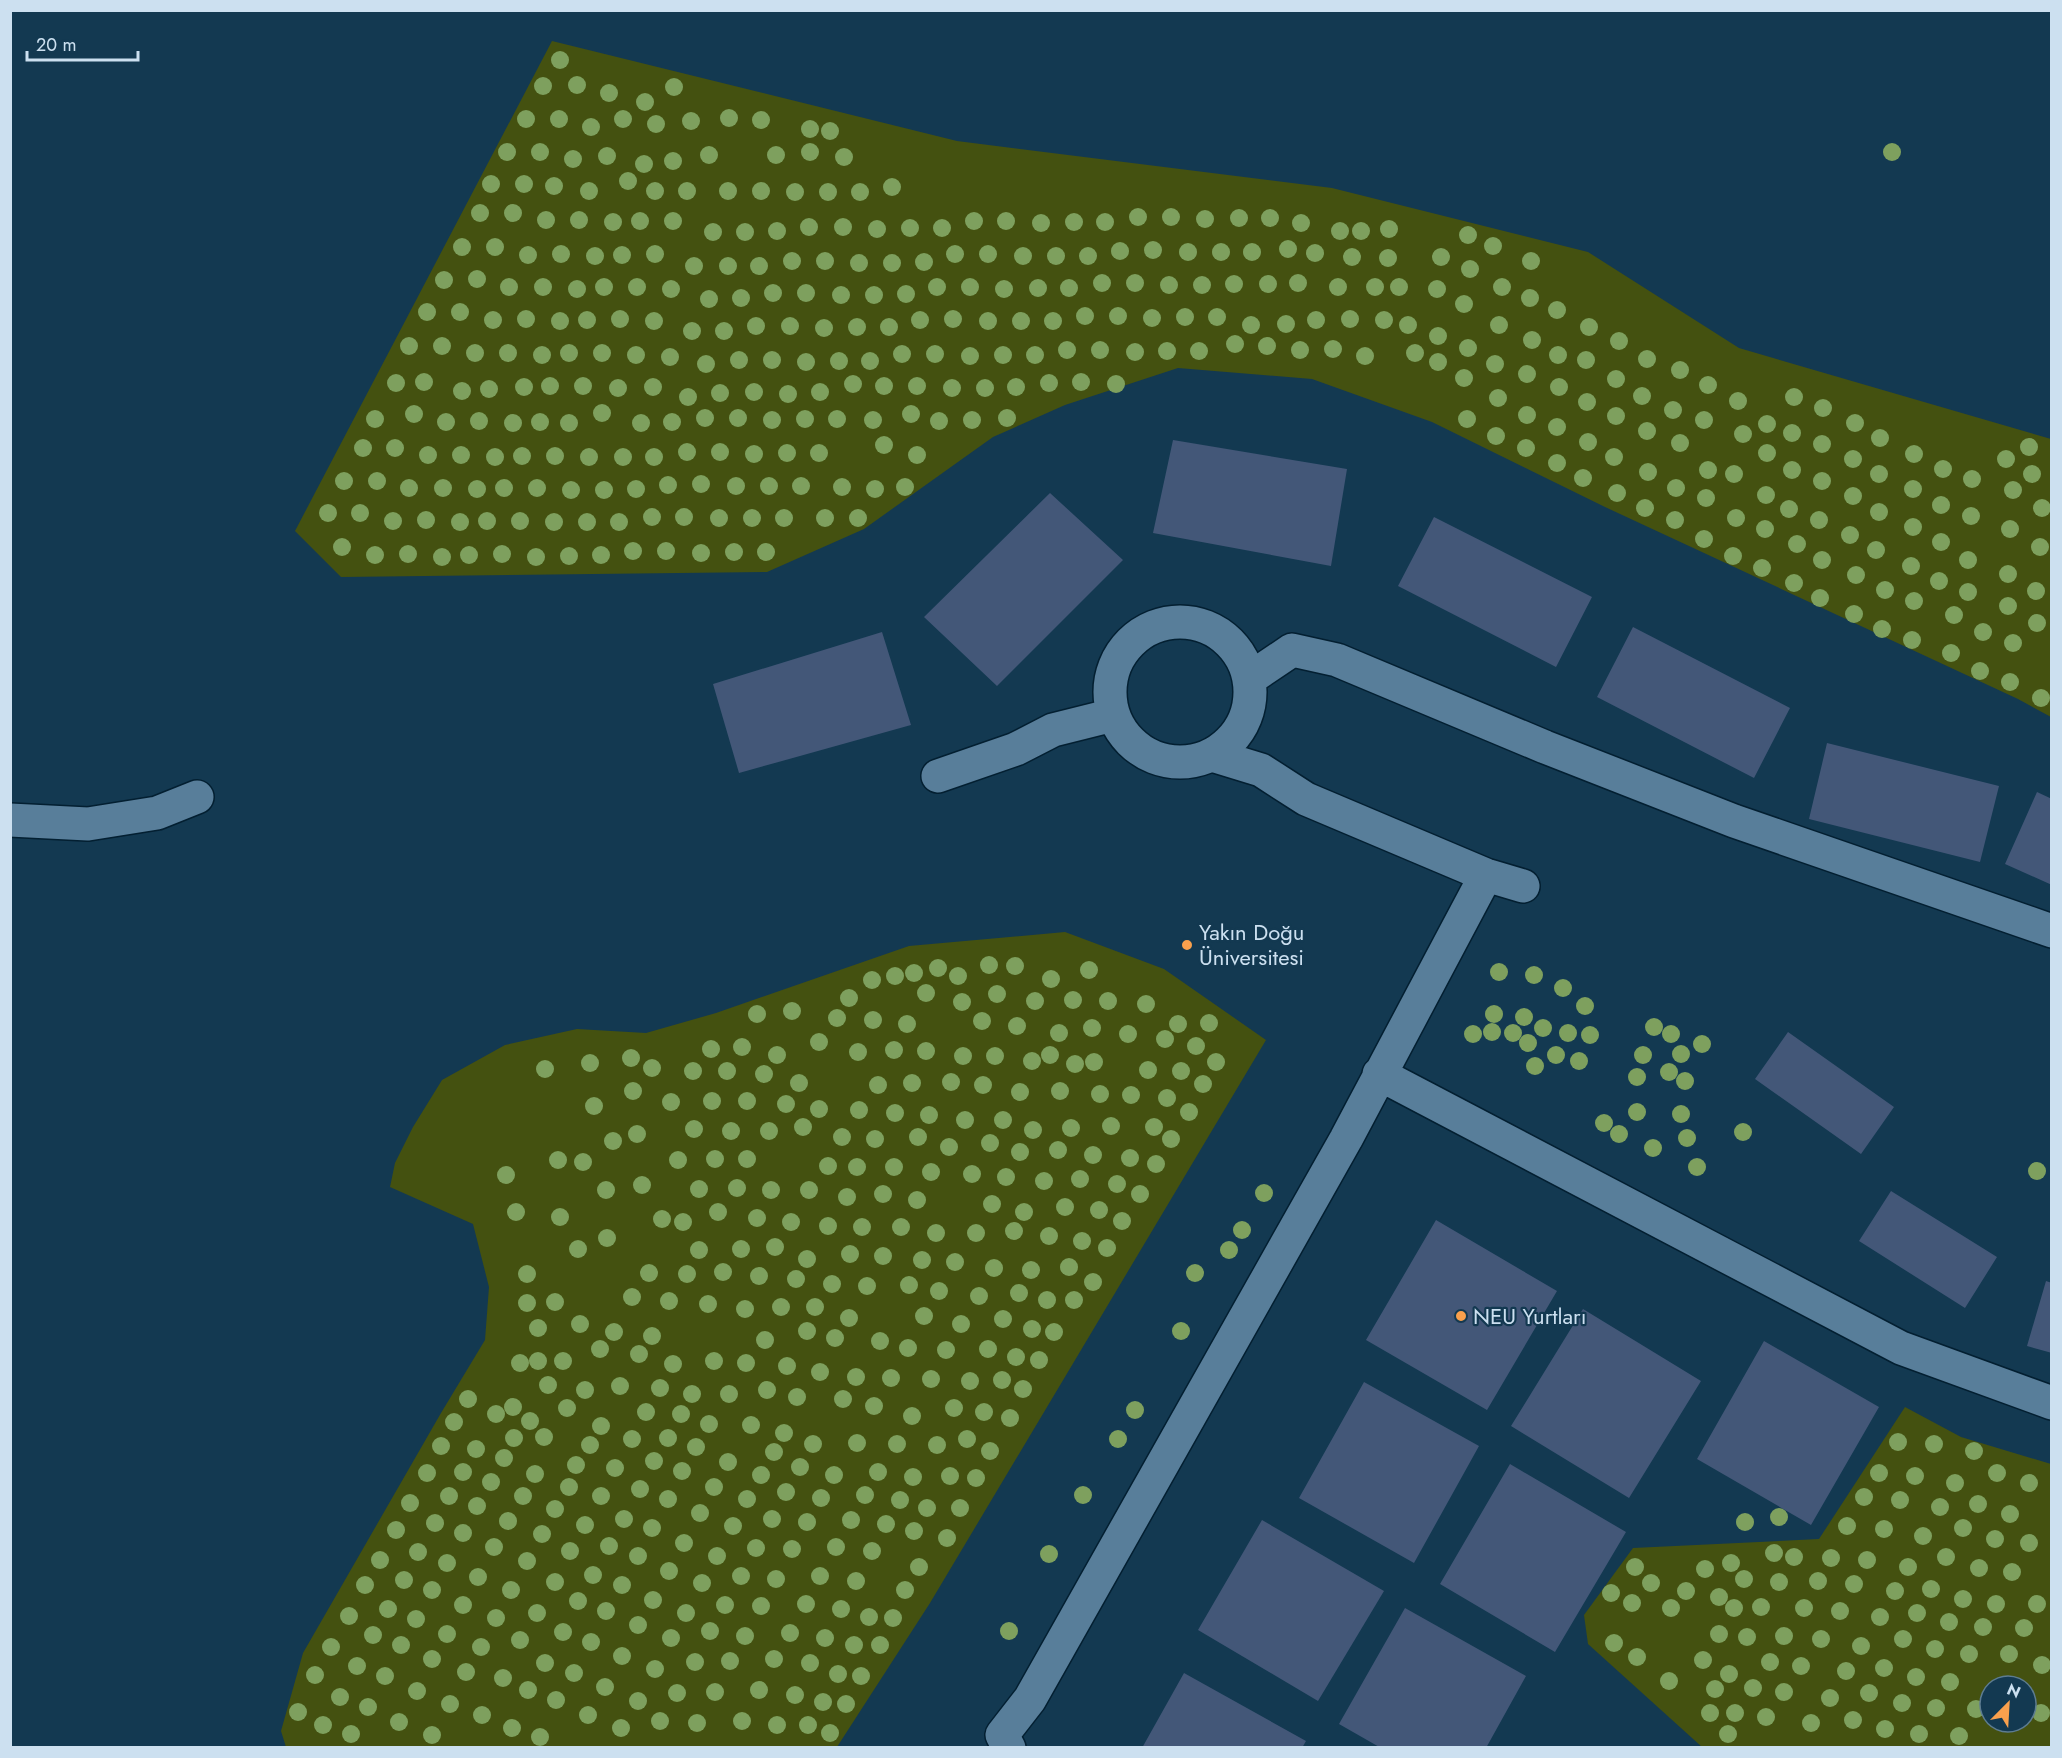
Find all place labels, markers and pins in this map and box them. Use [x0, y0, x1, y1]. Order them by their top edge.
place label: Yakın Doğu Üniversitesi [1199, 916, 1304, 973]
marker: Yakın Doğu Üniversitesi [1180, 938, 1194, 952]
place label: NEU Yurtları [1473, 1300, 1586, 1332]
marker: NEU Yurtları [1454, 1309, 1468, 1323]

